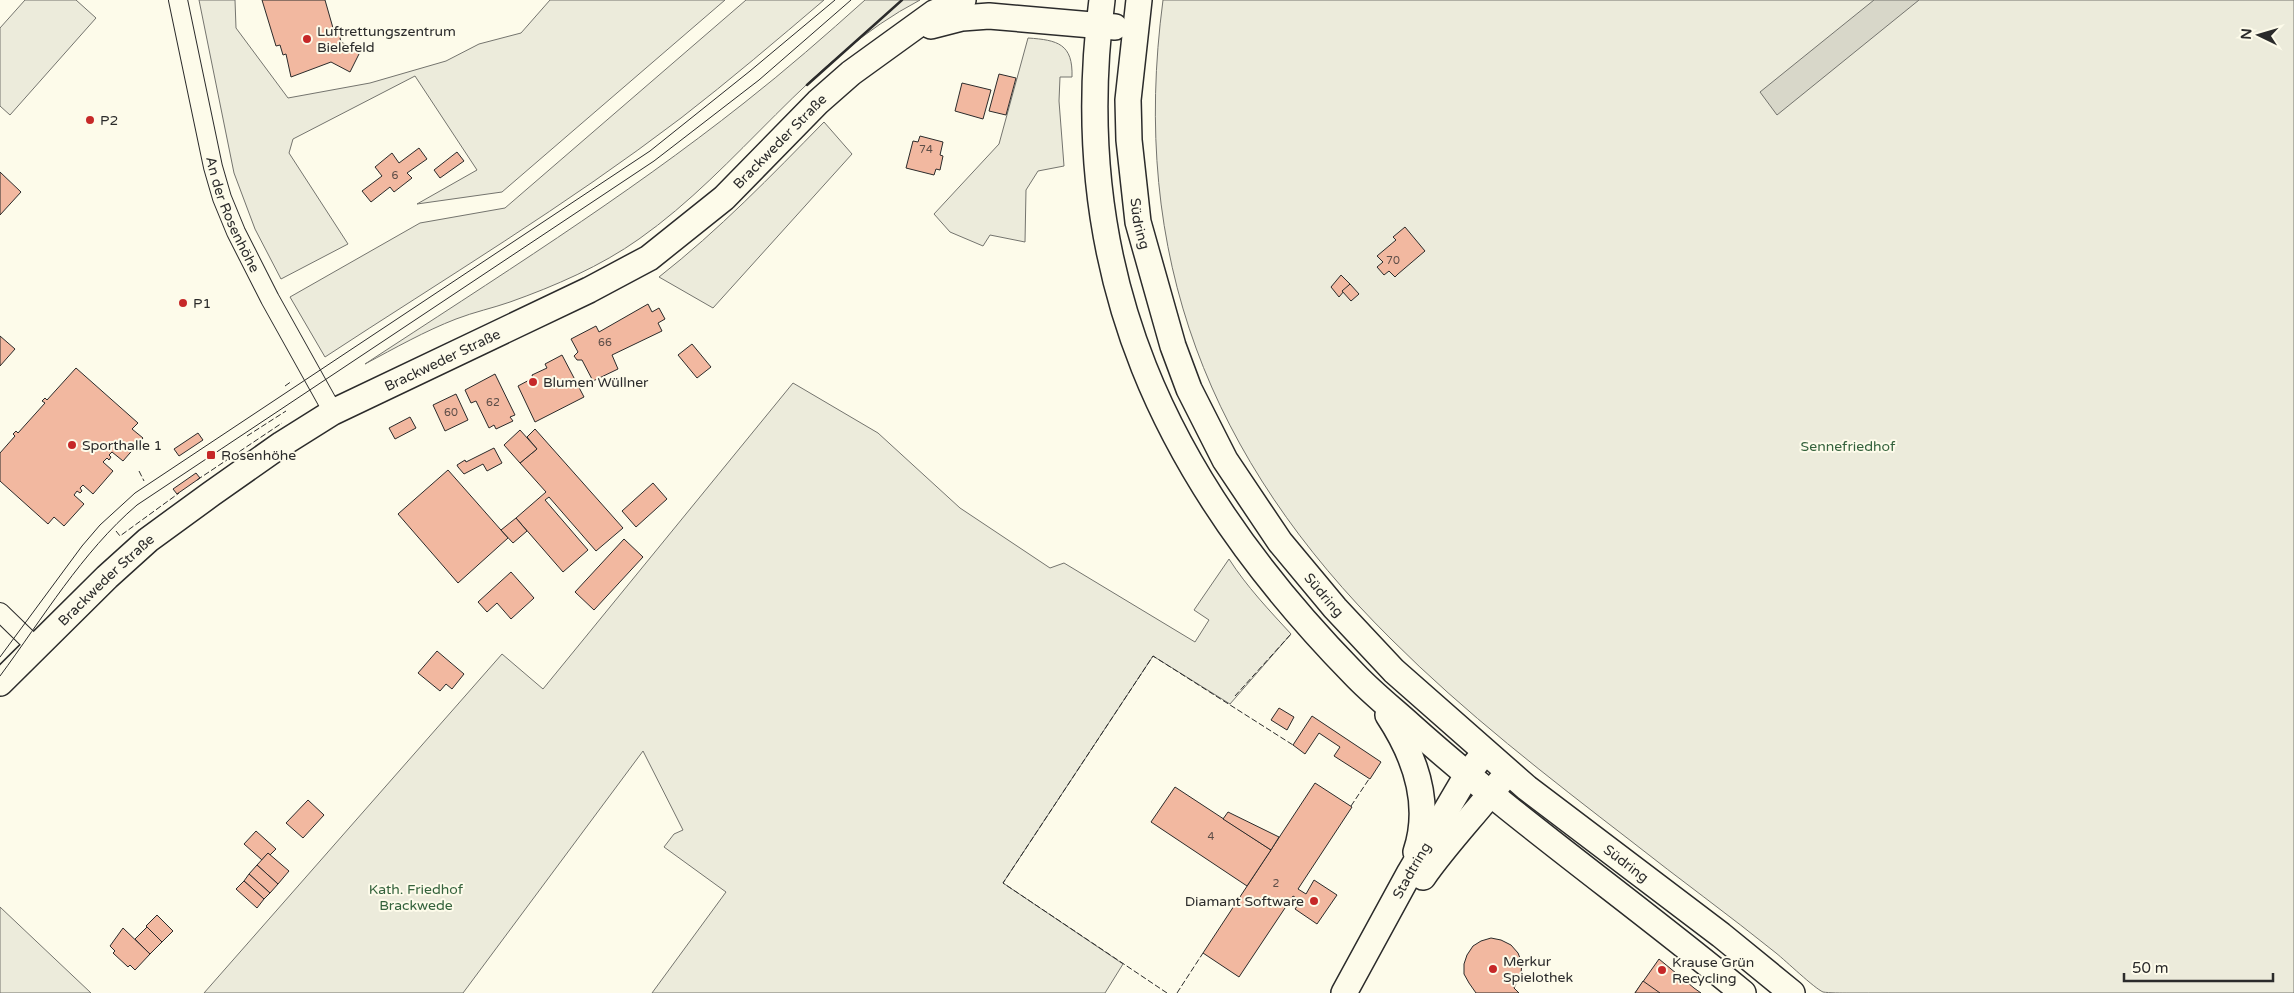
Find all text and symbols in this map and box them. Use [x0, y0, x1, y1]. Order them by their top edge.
north arrow [2234, 10, 2284, 60]
place label: Luftrettungszentrum Bielefeld [317, 23, 456, 56]
text: N [2238, 28, 2256, 40]
marker: Luftrettungszentrum Bielefeld [301, 33, 313, 45]
street label: Brackweder Straße [729, 90, 830, 192]
place label: P2 [100, 112, 118, 129]
marker: P2 [84, 114, 96, 126]
house number: 74 [919, 143, 933, 156]
street label: An der Rosenhöhe [203, 155, 264, 275]
house number: 6 [392, 169, 399, 182]
street label: Südring [1127, 197, 1154, 251]
house number: 70 [1386, 254, 1400, 267]
place label: P1 [193, 295, 211, 312]
marker: P1 [177, 297, 189, 309]
street label: Brackweder Straße [382, 325, 503, 395]
house number: 66 [598, 336, 612, 349]
place label: Blumen Wüllner [543, 374, 649, 391]
marker: Blumen Wüllner [527, 376, 539, 388]
house number: 62 [486, 396, 500, 409]
house number: 60 [444, 406, 458, 419]
place label: Sporthalle 1 [82, 437, 162, 454]
park label: Sennefriedhof [1801, 438, 1896, 455]
marker: Sporthalle 1 [66, 439, 78, 451]
place label: Rosenhöhe [221, 447, 296, 464]
marker: Rosenhöhe [205, 449, 217, 461]
street label: Brackweder Straße [54, 530, 157, 629]
street label: Südring [1301, 569, 1347, 620]
house number: 4 [1208, 830, 1215, 843]
street label: Stadtring [1389, 839, 1434, 901]
street label: Südring [1600, 841, 1652, 886]
house number: 2 [1273, 877, 1280, 890]
park label: Kath. Friedhof Brackwede [369, 881, 464, 914]
place label: Diamant Software [1185, 893, 1304, 910]
marker: Diamant Software [1308, 895, 1320, 907]
scale bar [2124, 950, 2273, 982]
place label: Merkur Spielothek [1503, 953, 1573, 986]
place label: Krause Grün Recycling [1672, 954, 1754, 987]
text: 50 m [2132, 959, 2169, 977]
marker: Merkur Spielothek [1487, 963, 1499, 975]
marker: Krause Grün Recycling [1656, 964, 1668, 976]

